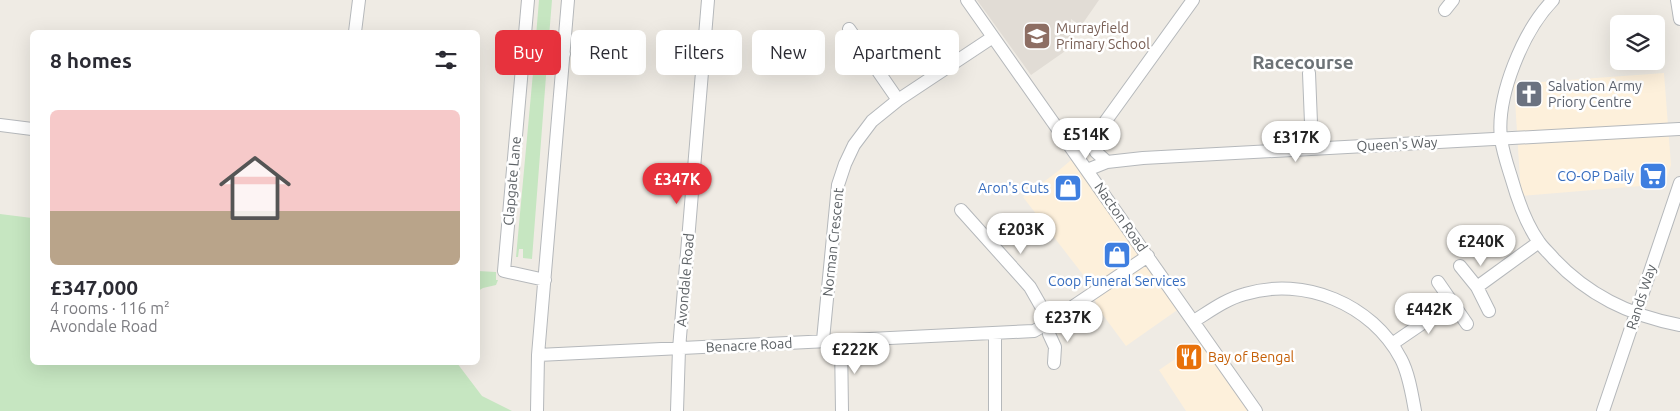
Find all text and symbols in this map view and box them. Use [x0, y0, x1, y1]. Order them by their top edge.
map controls [1610, 15, 1665, 70]
button: layers [1610, 15, 1665, 70]
place label: Murrayfield Primary School [1056, 20, 1150, 52]
school or university icon: Murrayfield Primary School [1022, 21, 1052, 51]
chip: Buy [495, 30, 561, 75]
chip: Rent [571, 30, 646, 75]
chip: Filters [656, 30, 742, 75]
chip: New [752, 30, 825, 75]
chip: Apartment [835, 30, 959, 75]
icon: filters [432, 46, 460, 74]
text: 8 homes [50, 48, 132, 72]
district label: Racecourse [1252, 51, 1354, 73]
place label: Salvation Army Priory Centre [1548, 78, 1642, 110]
church icon: Salvation Army Priory Centre [1514, 79, 1544, 109]
pin: £514K [1051, 118, 1121, 160]
pin: £317K [1261, 120, 1331, 163]
text: £514K [1063, 125, 1109, 143]
text: £317K [1273, 128, 1319, 146]
street label: Queen's Way [1356, 134, 1438, 154]
street label: Clapgate Lane [500, 136, 524, 226]
icon: home [210, 143, 300, 233]
supermarket icon: CO-OP Daily [1638, 161, 1668, 191]
pin: £347K [642, 162, 712, 205]
place label: CO-OP Daily [1557, 168, 1634, 184]
text: £347K [654, 170, 700, 188]
shop icon: Aron's Cuts [1053, 173, 1083, 203]
street label: Nacton Road [1091, 179, 1151, 255]
place label: Aron's Cuts [978, 180, 1049, 196]
street label: Norman Crescent [819, 186, 847, 297]
pin: £203K [986, 212, 1056, 255]
text: £203K [998, 220, 1044, 238]
pin: £240K [1446, 224, 1516, 267]
street label: Avondale Road [673, 232, 697, 328]
text: £240K [1458, 232, 1504, 250]
shop icon: Coop Funeral Services [1102, 240, 1132, 270]
street label: Rands Way [1623, 262, 1659, 332]
place label: Coop Funeral Services [1048, 273, 1186, 289]
text: £347,000 [50, 275, 138, 299]
pin: £442K [1394, 292, 1464, 335]
text: 4 rooms · 116 m² [50, 299, 170, 317]
pin: £237K [1033, 300, 1103, 343]
text: £442K [1406, 300, 1452, 318]
text: £237K [1045, 308, 1091, 326]
text: Avondale Road [50, 317, 158, 335]
pin: £222K [820, 332, 890, 375]
street label: Benacre Road [705, 335, 793, 355]
text: £222K [832, 340, 878, 358]
restaurant icon: Bay of Bengal [1174, 342, 1204, 372]
place label: Bay of Bengal [1208, 349, 1295, 365]

